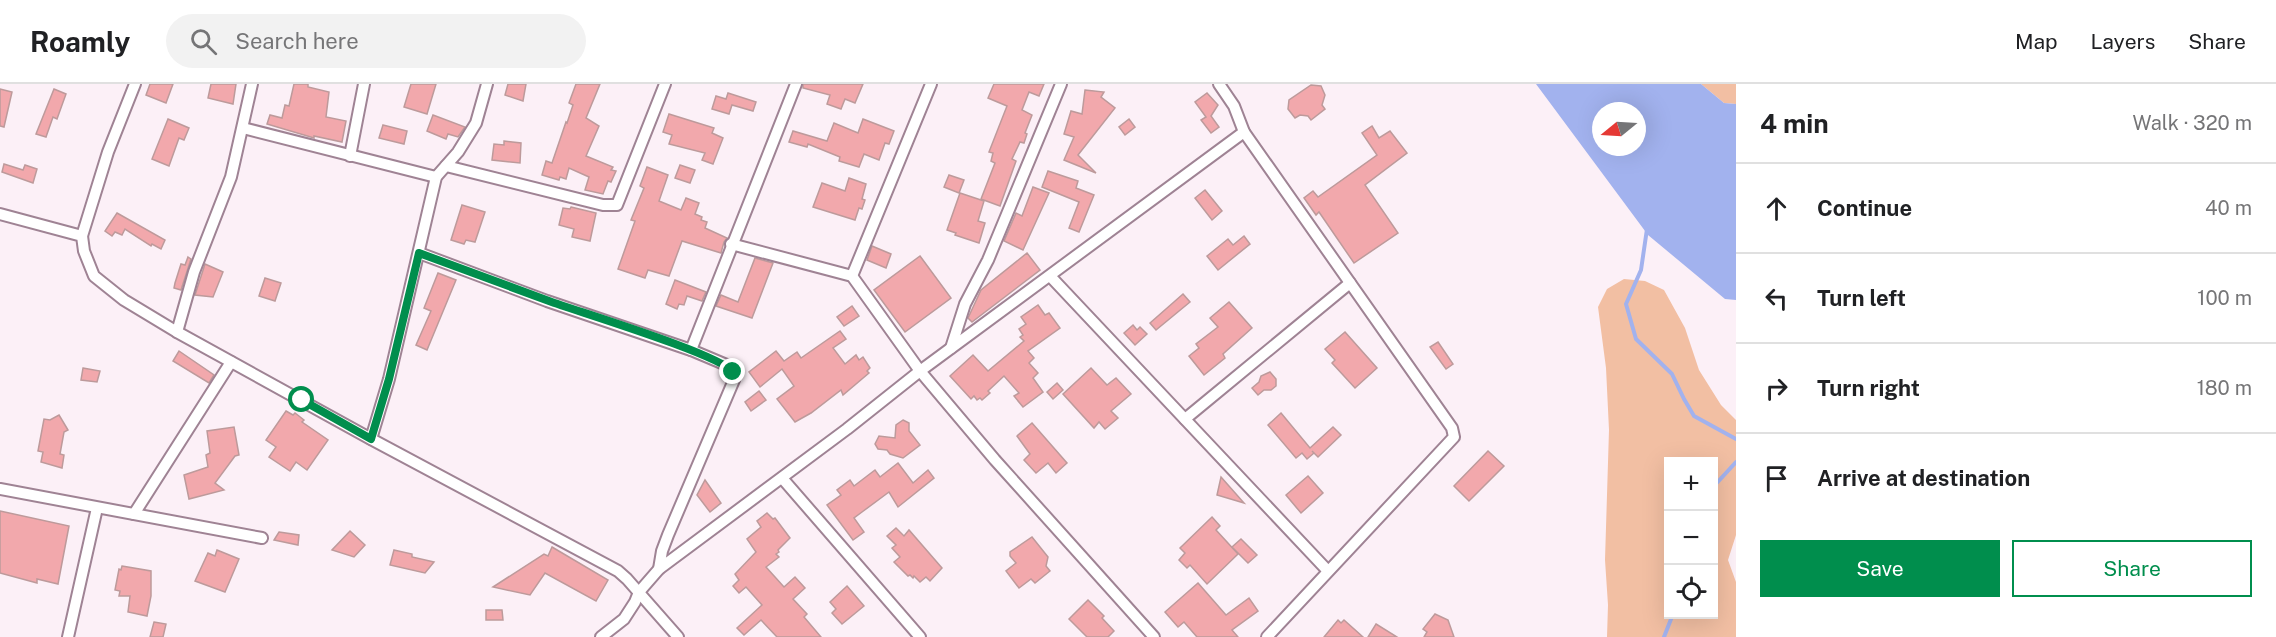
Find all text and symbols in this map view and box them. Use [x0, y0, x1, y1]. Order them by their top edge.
search box [166, 14, 586, 68]
text: Roamly [30, 25, 130, 58]
icon: search [187, 25, 220, 58]
text: Search here [235, 28, 359, 54]
text: Map [2015, 29, 2058, 54]
text: Layers [2091, 29, 2155, 54]
text: Share [2188, 29, 2246, 54]
north arrow [1592, 102, 1646, 156]
text: 4 min [1760, 108, 1829, 139]
text: Walk · 320 m [2132, 111, 2252, 135]
icon: ahead [1760, 192, 1793, 225]
text: Continue [1817, 195, 1912, 221]
text: 40 m [2205, 196, 2252, 220]
icon: left [1760, 282, 1793, 315]
text: Turn left [1817, 285, 1906, 311]
text: 100 m [2197, 286, 2252, 310]
route end [719, 358, 745, 384]
icon: right [1760, 372, 1793, 405]
text: Turn right [1817, 375, 1920, 401]
text: 180 m [2197, 376, 2252, 400]
route start [288, 386, 314, 412]
map controls [1664, 457, 1718, 619]
button: + [1664, 457, 1718, 511]
icon: arrive [1760, 462, 1793, 495]
text: Arrive at destination [1817, 465, 2030, 491]
button: − [1664, 511, 1718, 565]
button: Save [1760, 540, 2000, 597]
button: Share [2012, 540, 2252, 597]
button: locate [1664, 565, 1718, 619]

